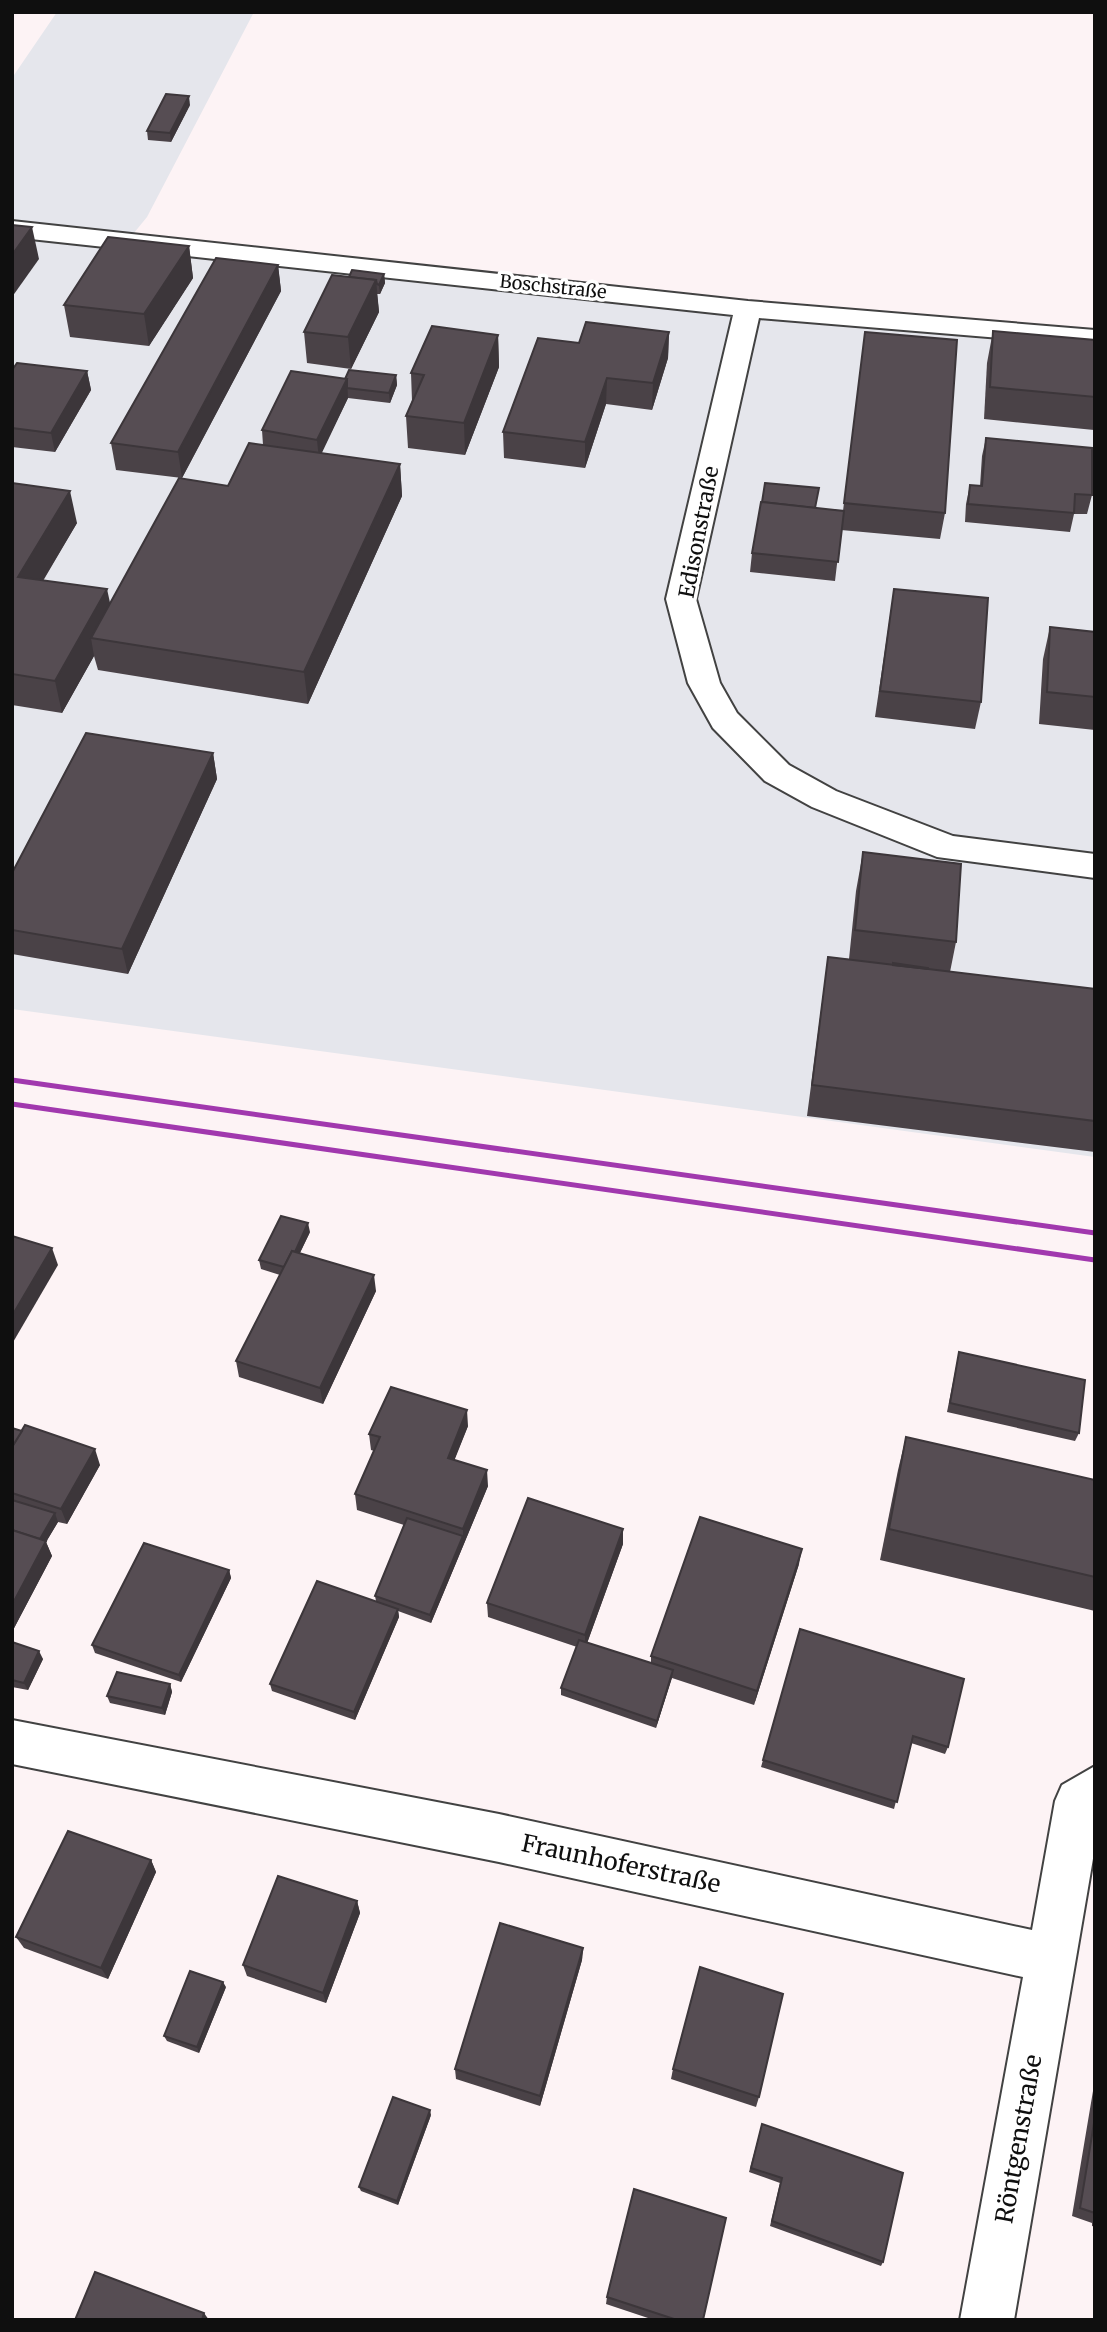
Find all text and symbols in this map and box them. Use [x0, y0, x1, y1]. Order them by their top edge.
street label: Boschstraße [498, 269, 608, 304]
street label: Edisonstraße [673, 464, 725, 600]
street label: Fraunhoferstraße [519, 1827, 723, 1900]
street label: Röntgenstraße [988, 2052, 1049, 2226]

